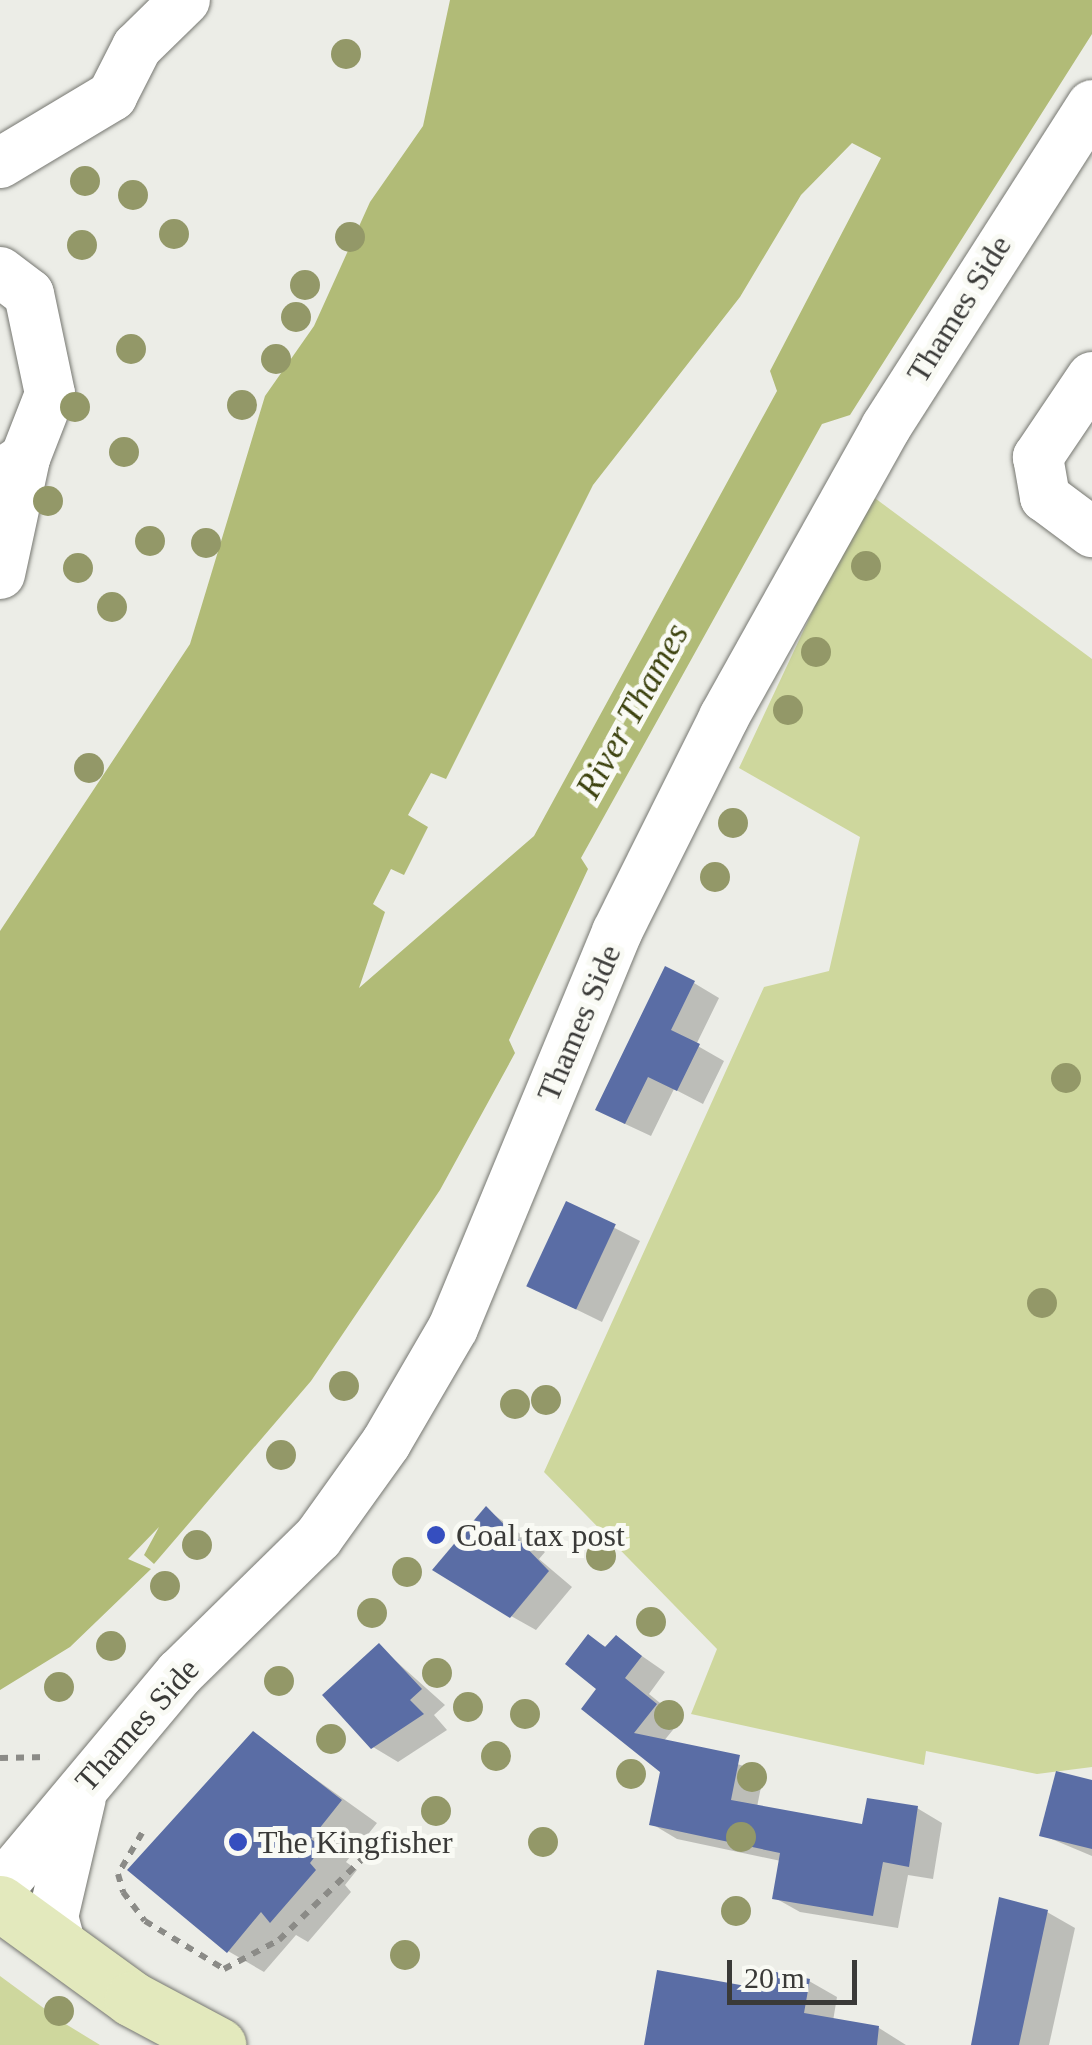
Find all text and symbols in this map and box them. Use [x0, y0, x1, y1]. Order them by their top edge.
street label: Thames Side [899, 228, 1019, 390]
water label: River Thames [568, 616, 698, 806]
street label: Thames Side [529, 939, 629, 1107]
place label: Coal tax post [456, 1516, 625, 1554]
marker: Coal tax post [425, 1524, 447, 1546]
street label: Thames Side [67, 1650, 207, 1800]
place label: The Kingfisher [258, 1823, 453, 1861]
marker: The Kingfisher [227, 1831, 249, 1853]
scale bar [732, 1940, 862, 2002]
text: 20 m [744, 1961, 805, 1994]

